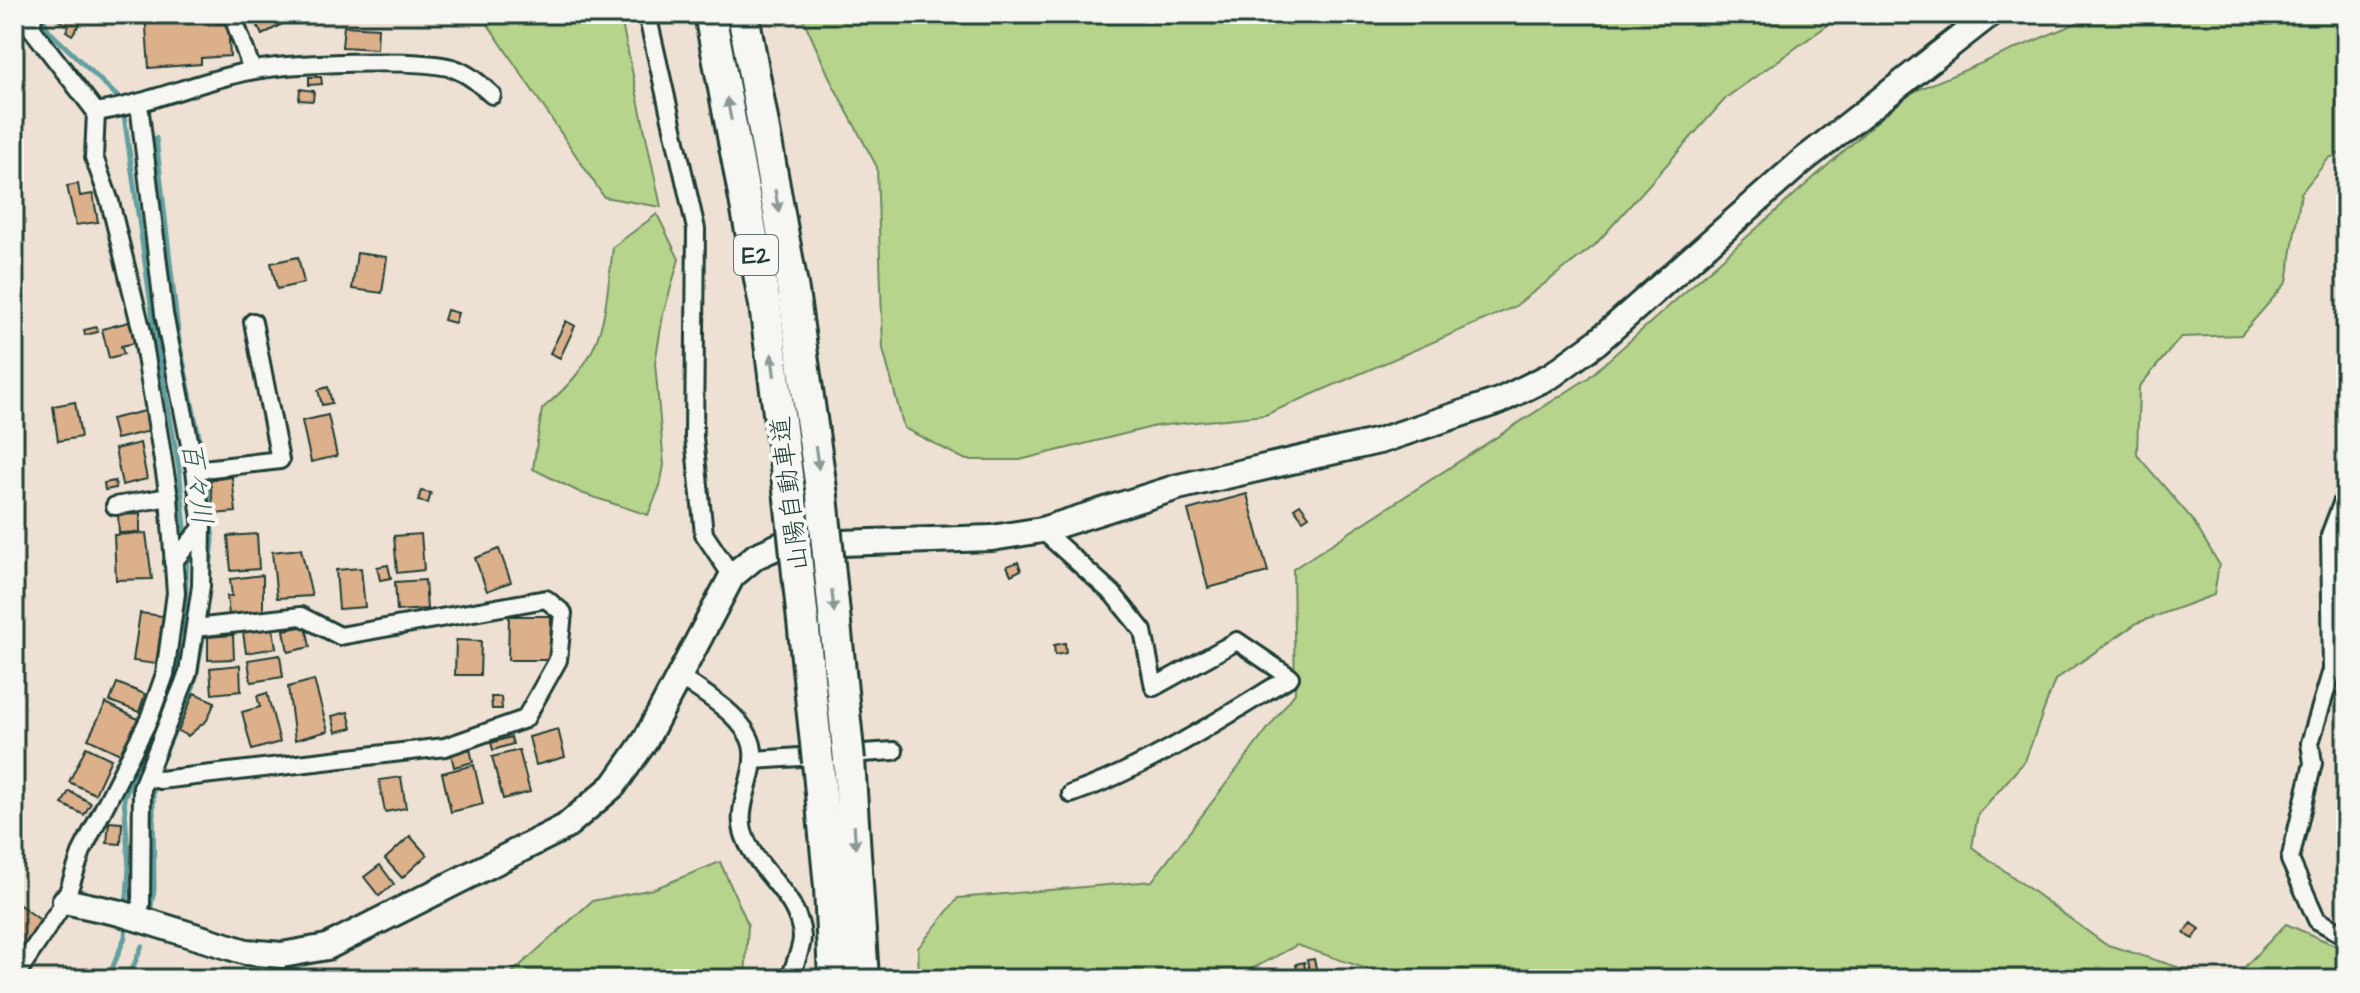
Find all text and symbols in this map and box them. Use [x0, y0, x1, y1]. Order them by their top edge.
one-way arrow [722, 97, 734, 122]
one-way arrow [771, 189, 783, 214]
road number: E2 [734, 235, 778, 275]
one-way arrow [766, 353, 779, 378]
street label: 山陽自動車道 [763, 414, 817, 573]
water label: 百々川 [171, 439, 222, 528]
one-way arrow [811, 446, 824, 471]
one-way arrow [827, 589, 840, 614]
one-way arrow [849, 825, 862, 850]

